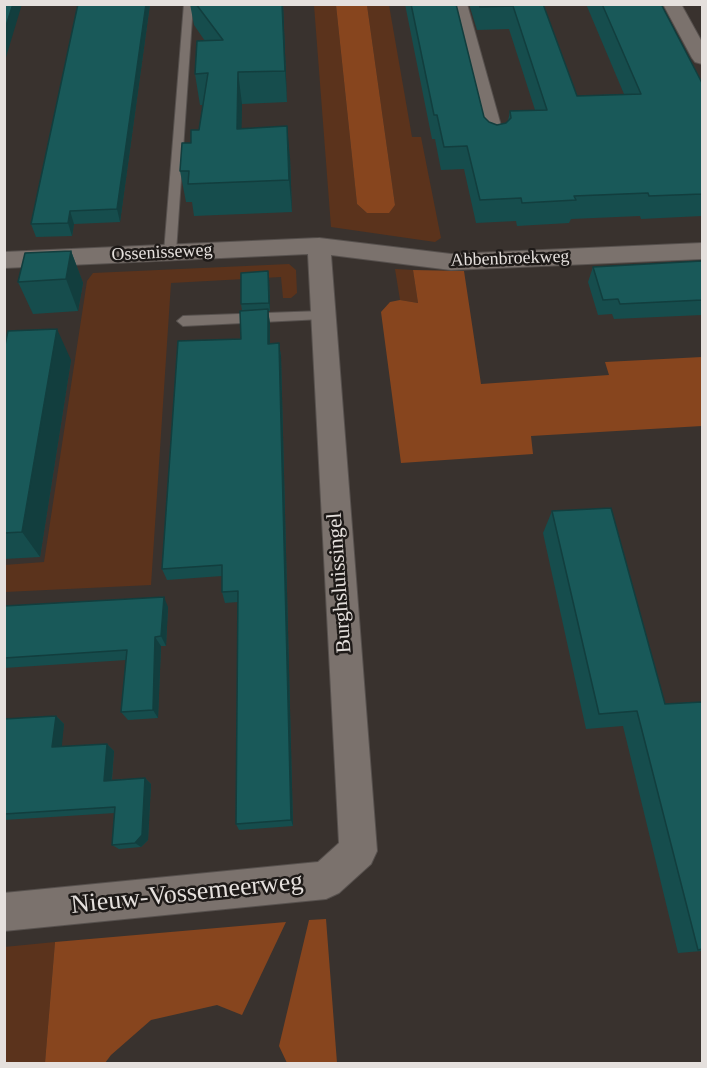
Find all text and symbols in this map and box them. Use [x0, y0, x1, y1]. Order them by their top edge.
street label: Ossenisseweg [111, 240, 213, 266]
street label: Abbenbroekweg [450, 246, 570, 272]
street label: Burghsluissingel [323, 512, 357, 654]
street label: Nieuw-Vossemeerweg [69, 866, 305, 922]

